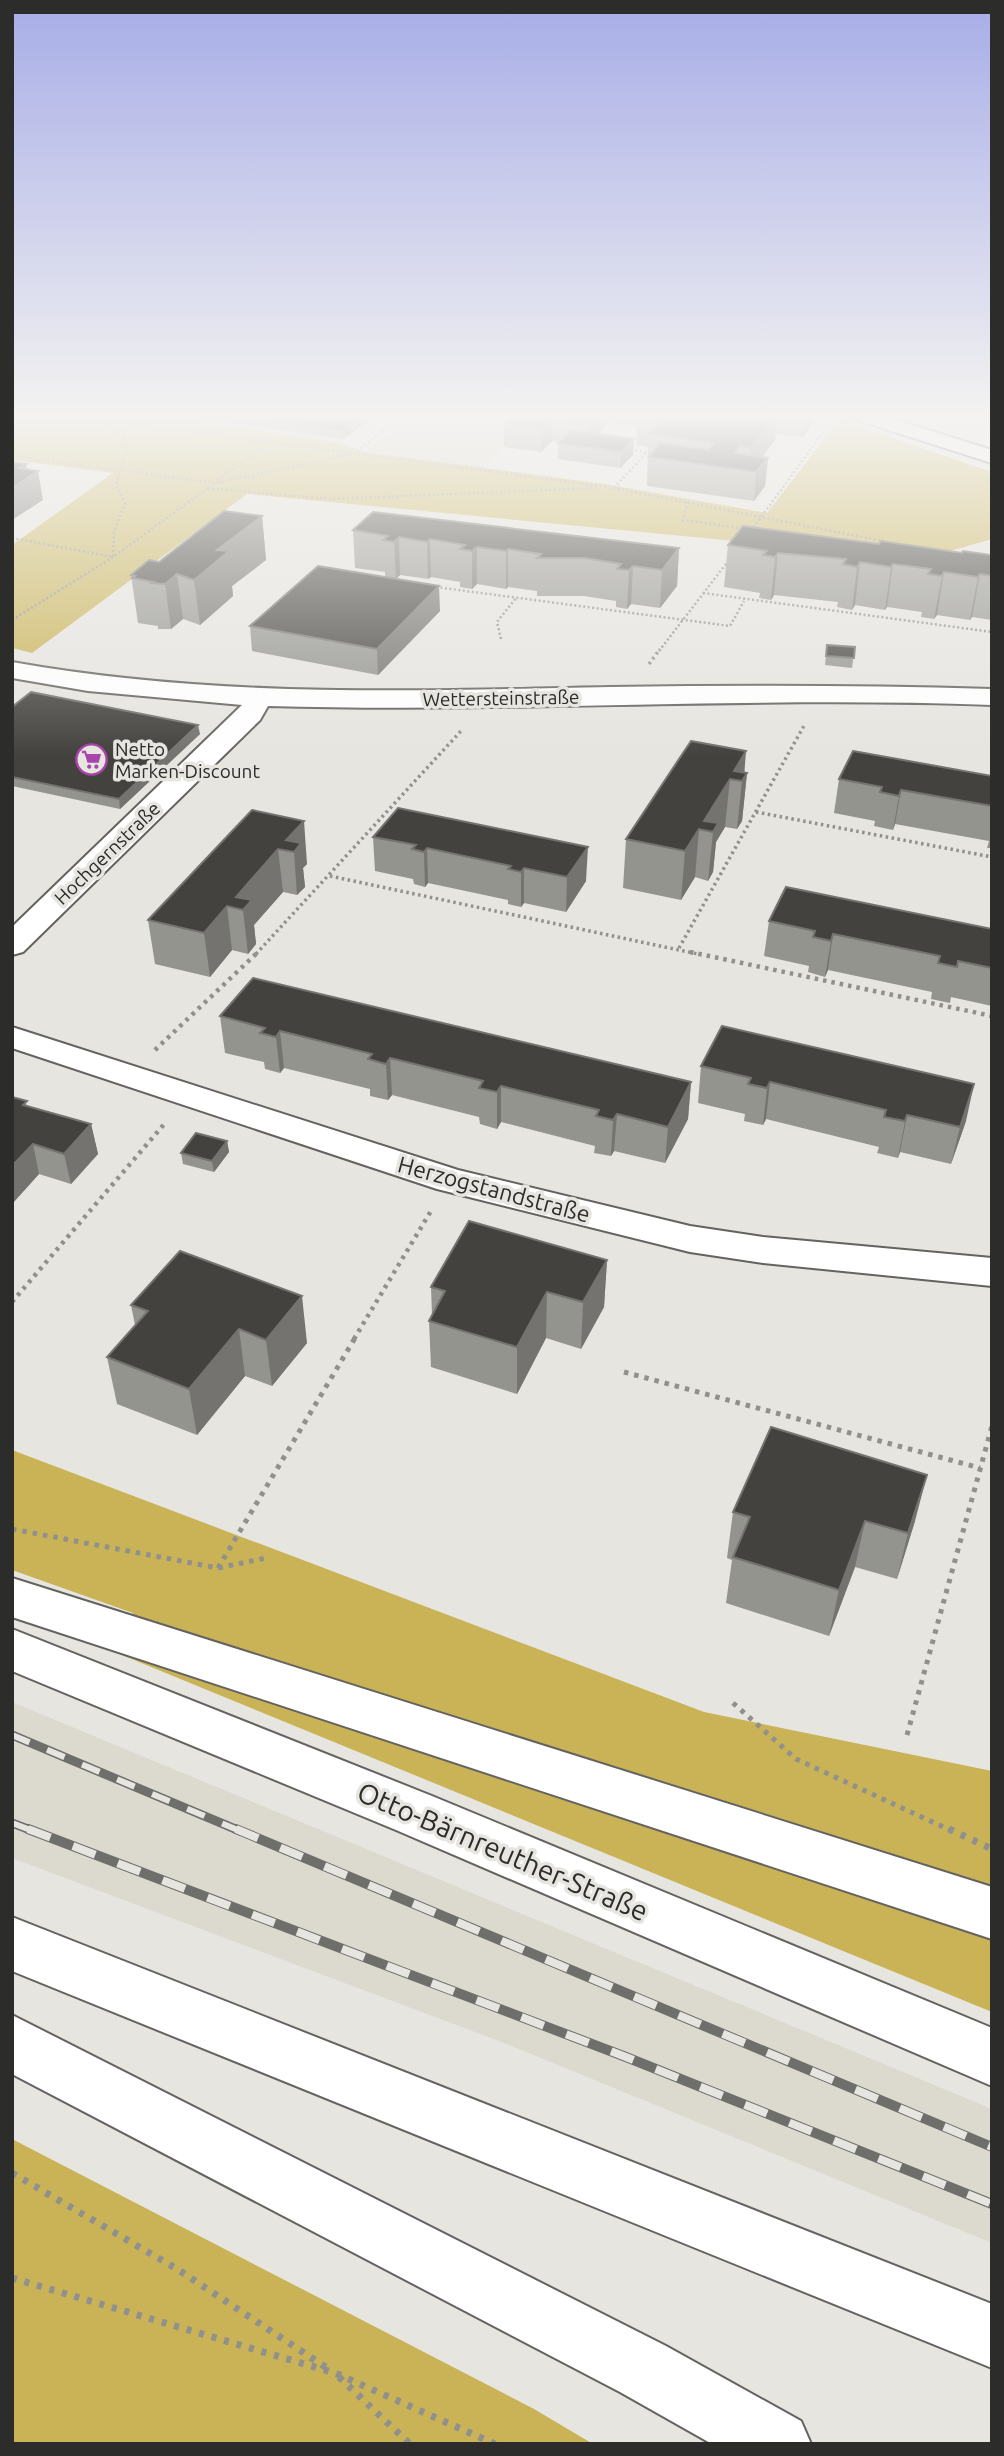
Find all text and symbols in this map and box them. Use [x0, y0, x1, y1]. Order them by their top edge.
street label: Wettersteinstraße [423, 686, 579, 710]
place label: Netto Marken-Discount [115, 738, 260, 782]
supermarket icon: Netto Marken-Discount [75, 743, 109, 777]
street label: Hochgernstraße [50, 797, 164, 909]
street label: Herzogstandstraße [395, 1151, 593, 1227]
street label: Otto-Bärnreuther-Straße [353, 1776, 653, 1926]

